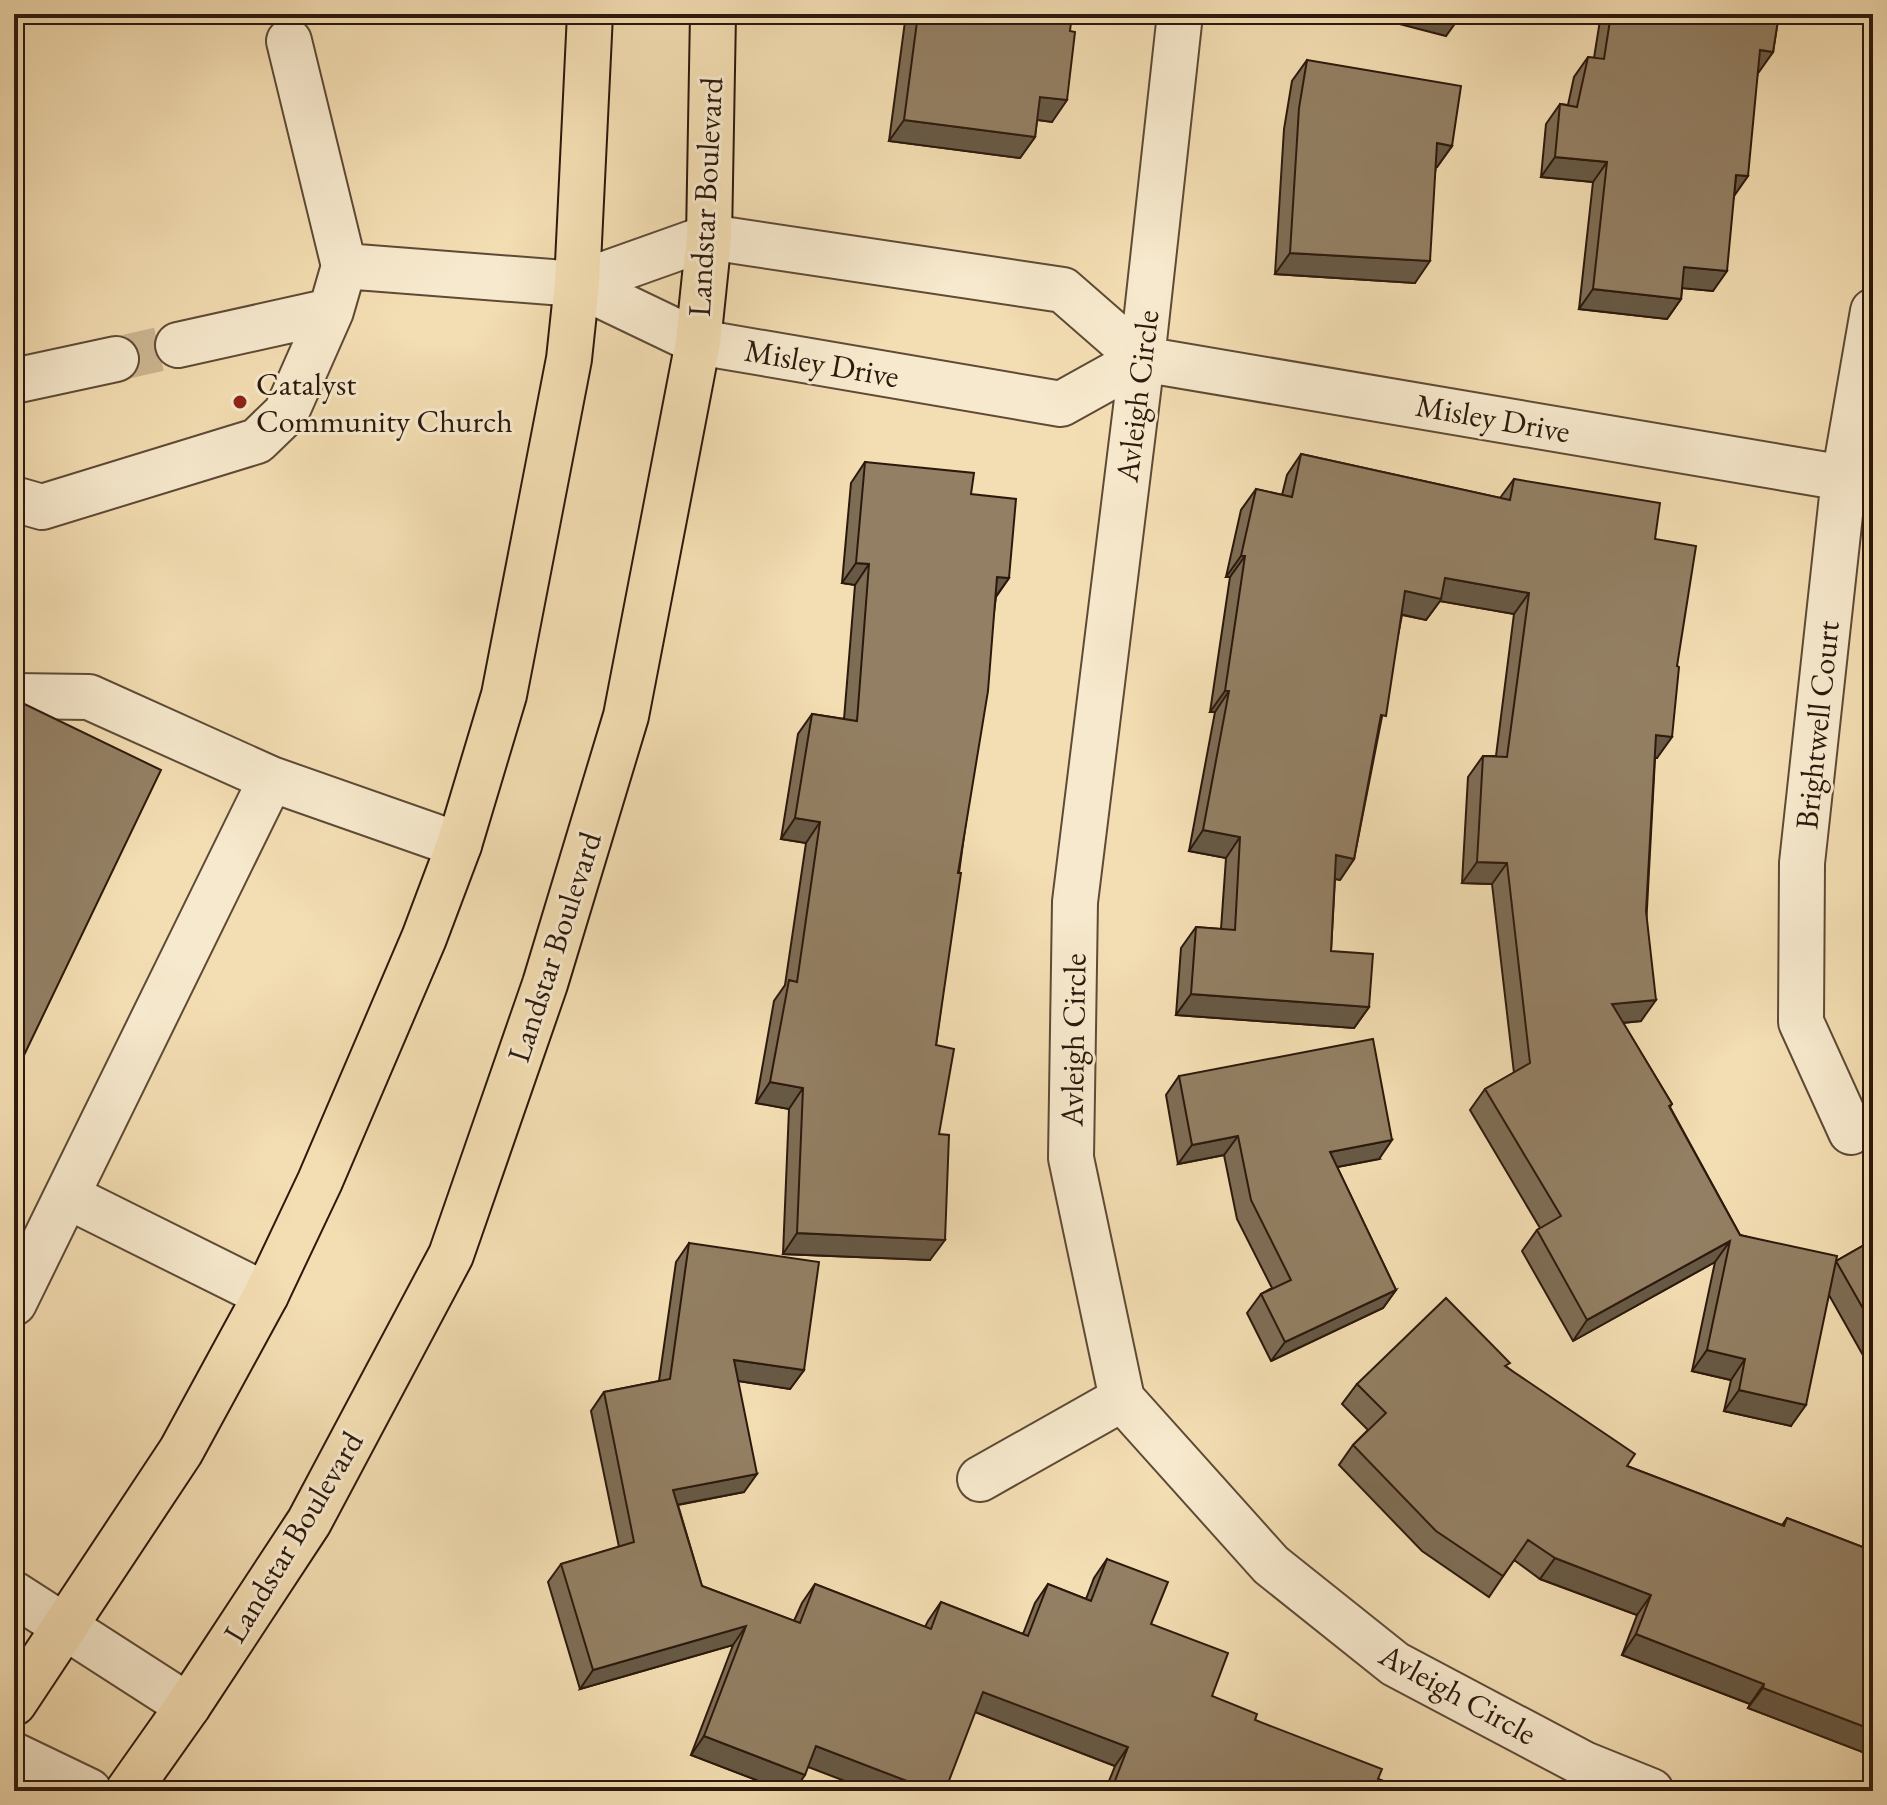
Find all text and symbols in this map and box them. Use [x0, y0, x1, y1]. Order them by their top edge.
street label: Landstar Boulevard [678, 75, 732, 318]
street label: Avleigh Circle [1105, 308, 1168, 485]
street label: Misley Drive [742, 329, 902, 397]
place label: Catalyst Community Church [256, 363, 513, 442]
street label: Misley Drive [1413, 384, 1573, 452]
marker: Catalyst Community Church [231, 393, 249, 411]
street label: Brightwell Court [1785, 619, 1849, 831]
street label: Landstar Boulevard [497, 826, 611, 1067]
street label: Avleigh Circle [1050, 953, 1096, 1128]
street label: Landstar Boulevard [213, 1423, 373, 1651]
street label: Avleigh Circle [1371, 1633, 1544, 1754]

